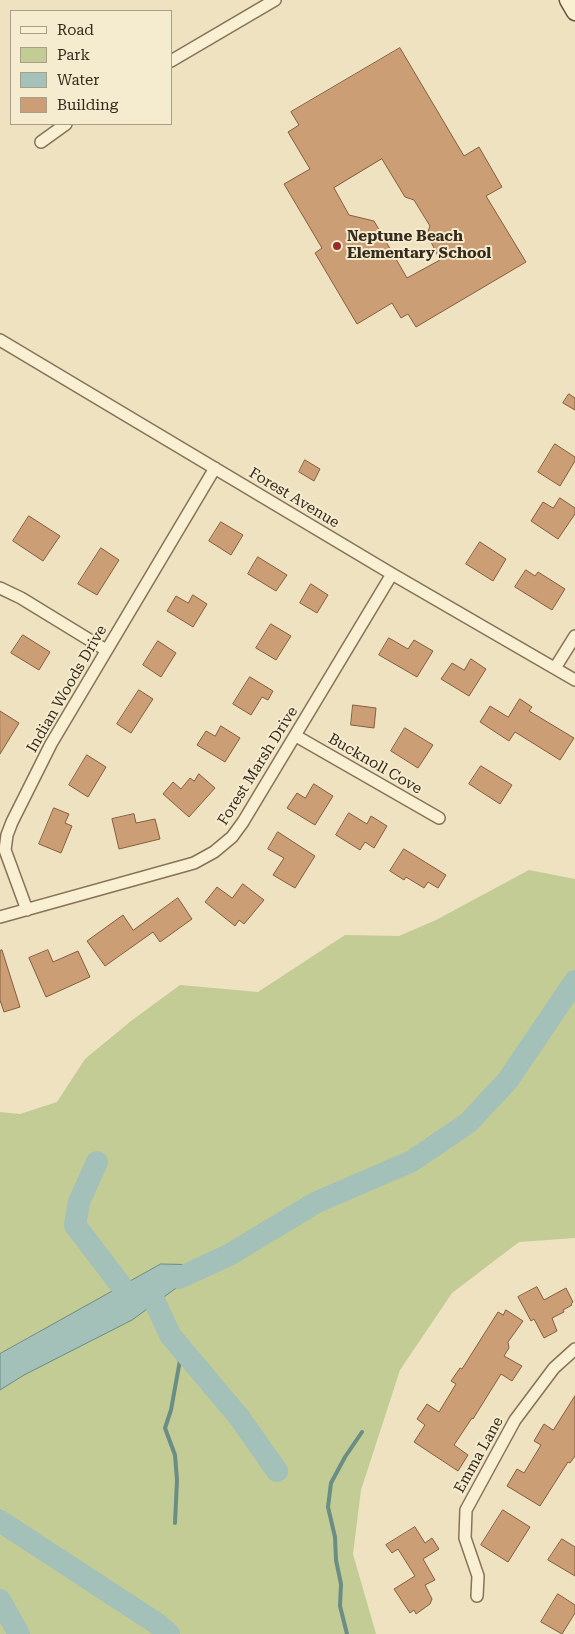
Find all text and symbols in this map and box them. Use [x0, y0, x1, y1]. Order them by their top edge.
legend [10, 10, 172, 125]
text: Road [57, 21, 94, 39]
text: Park [57, 46, 90, 64]
text: Water [57, 71, 99, 89]
text: Building [57, 96, 118, 114]
place label: Neptune Beach Elementary School [347, 228, 491, 263]
marker: Neptune Beach Elementary School [331, 240, 343, 252]
street label: Forest Avenue [246, 464, 342, 532]
street label: Indian Woods Drive [23, 622, 111, 756]
street label: Forest Marsh Drive [214, 703, 302, 829]
street label: Bucknoll Cove [325, 730, 425, 798]
street label: Emma Lane [451, 1414, 507, 1496]

